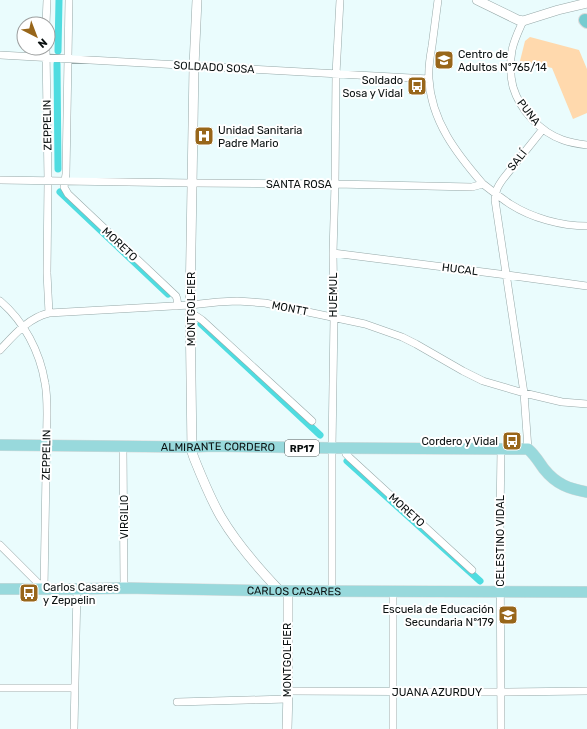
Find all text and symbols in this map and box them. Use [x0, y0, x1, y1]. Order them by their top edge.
north arrow [16, 16, 56, 56]
text: N [35, 36, 50, 51]
place label: Centro de Adultos Nº765/14 [458, 48, 547, 74]
school or university icon: Centro de Adultos Nº765/14 [433, 49, 455, 71]
street label: SOLDADO SOSA [173, 59, 256, 76]
place label: Soldado Sosa y Vidal [342, 74, 403, 100]
bus stop icon: Soldado Sosa y Vidal [406, 75, 428, 97]
street label: PUNA [514, 97, 543, 129]
street label: ZEPPELIN [41, 99, 54, 151]
place label: Unidad Sanitaria Padre Mario [218, 124, 302, 150]
hospital icon: Unidad Sanitaria Padre Mario [193, 125, 215, 147]
street label: SALÍ [505, 146, 530, 173]
street label: SANTA ROSA [266, 178, 333, 191]
street label: MORETO [99, 225, 140, 264]
street label: HUCAL [441, 261, 479, 278]
street label: MONTGOLFIER [185, 272, 198, 346]
street label: HUEMUL [327, 273, 340, 317]
street label: MONTT [271, 299, 310, 318]
street label: ZEPPELIN [40, 429, 53, 481]
bus stop icon: Cordero y Vidal [501, 430, 523, 452]
place label: Cordero y Vidal [422, 435, 498, 448]
street label: ALMIRANTE CORDERO [161, 440, 275, 454]
road number: RP17 [285, 440, 319, 456]
street label: MORETO [386, 491, 427, 530]
street label: VIRGILIO [118, 495, 131, 539]
street label: CELESTINO VIDAL [494, 495, 507, 587]
place label: Carlos Casares y Zeppelin [43, 581, 119, 607]
bus stop icon: Carlos Casares y Zeppelin [18, 582, 40, 604]
street label: CARLOS CASARES [247, 584, 341, 598]
place label: Escuela de Educación Secundaria Nº179 [382, 603, 494, 629]
school or university icon: Escuela de Educación Secundaria Nº179 [497, 604, 519, 626]
street label: MONTGOLFIER [281, 623, 294, 697]
street label: JUANA AZURDUY [392, 686, 482, 699]

